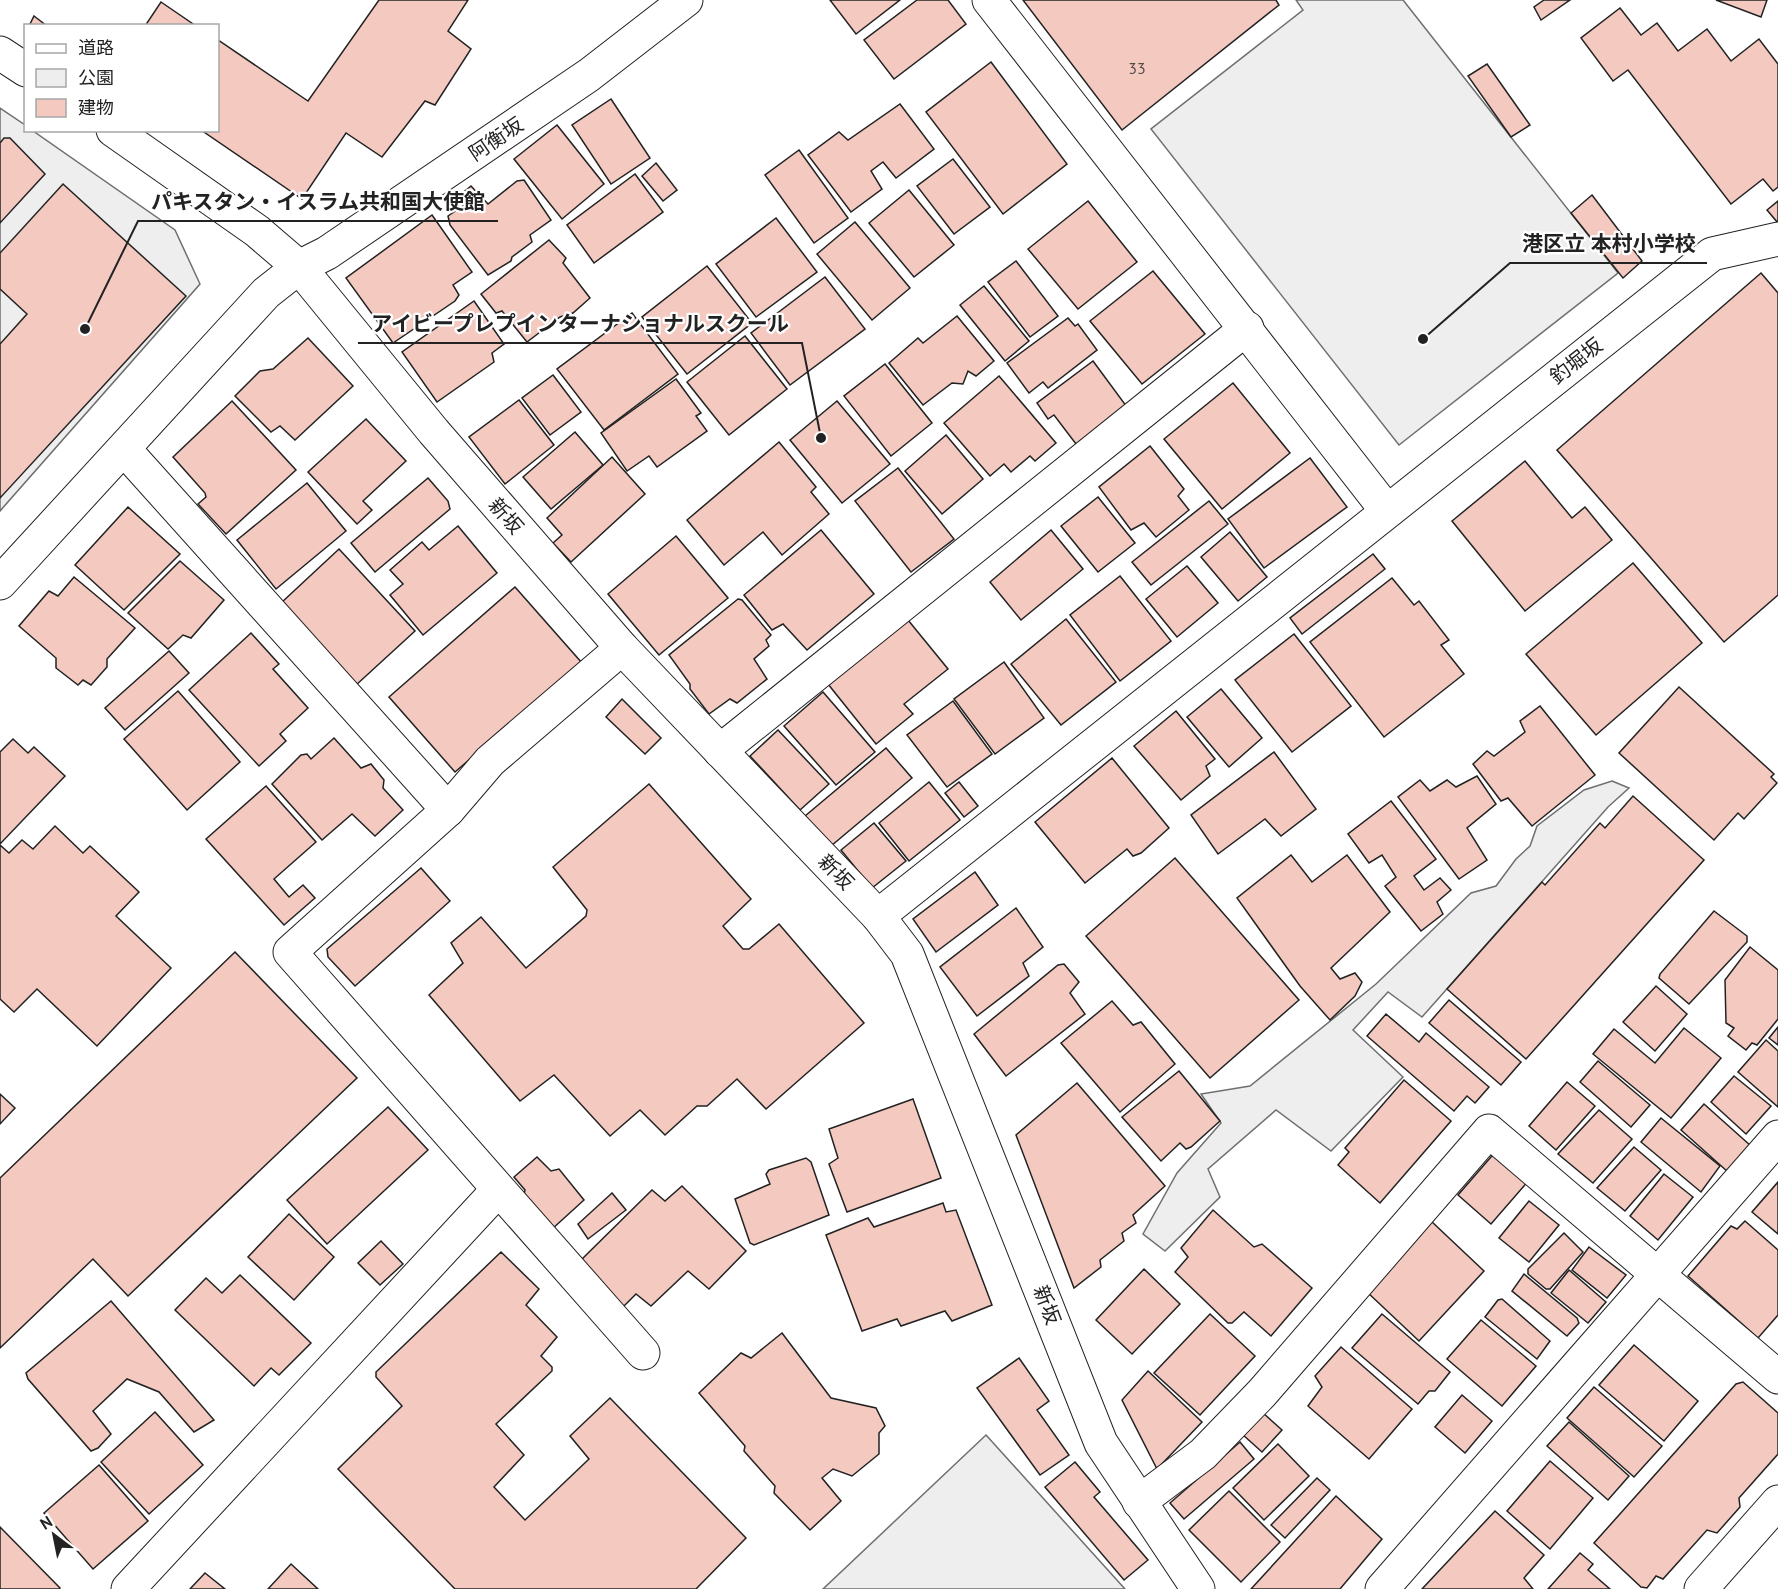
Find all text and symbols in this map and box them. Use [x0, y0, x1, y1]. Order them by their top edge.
legend [24, 24, 219, 132]
text: 道路 [78, 36, 114, 59]
house number: 33 [1128, 58, 1146, 78]
text: 公園 [78, 66, 114, 89]
text: 建物 [78, 96, 114, 119]
street label: 阿衡坂 [464, 111, 528, 167]
callout: パキスタン・イスラム共和国大使館 [138, 182, 498, 221]
text: パキスタン・イスラム共和国大使館 [151, 188, 485, 215]
callout: 港区立 本村小学校 [1510, 224, 1707, 263]
text: 港区立 本村小学校 [1522, 230, 1696, 257]
callout: アイビープレプインターナショナルスクール [358, 304, 802, 343]
text: アイビープレプインターナショナルスクール [371, 310, 789, 337]
street label: 釣堀坂 [1544, 332, 1608, 390]
street label: 新坂 [483, 492, 529, 540]
street label: 新坂 [813, 849, 859, 895]
street label: 新坂 [1028, 1282, 1066, 1328]
north arrow [24, 1505, 84, 1565]
text: N [36, 1511, 56, 1534]

